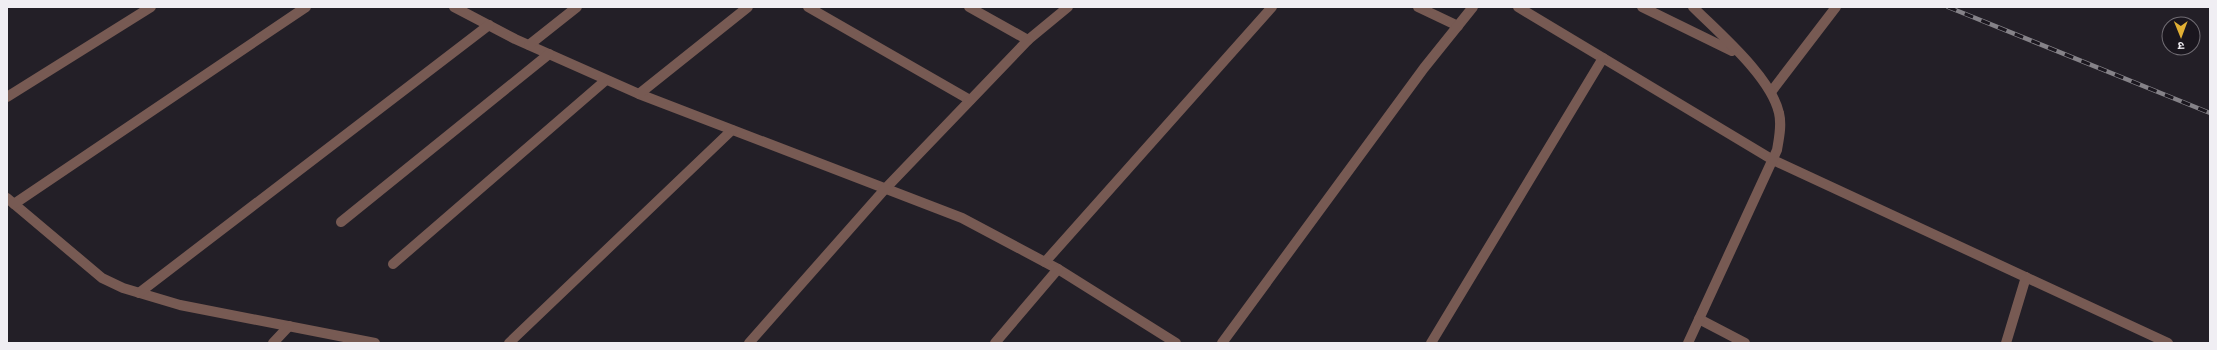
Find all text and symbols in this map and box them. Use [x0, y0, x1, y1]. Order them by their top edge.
north arrow [2161, 16, 2201, 56]
text: उ [2177, 40, 2184, 52]

